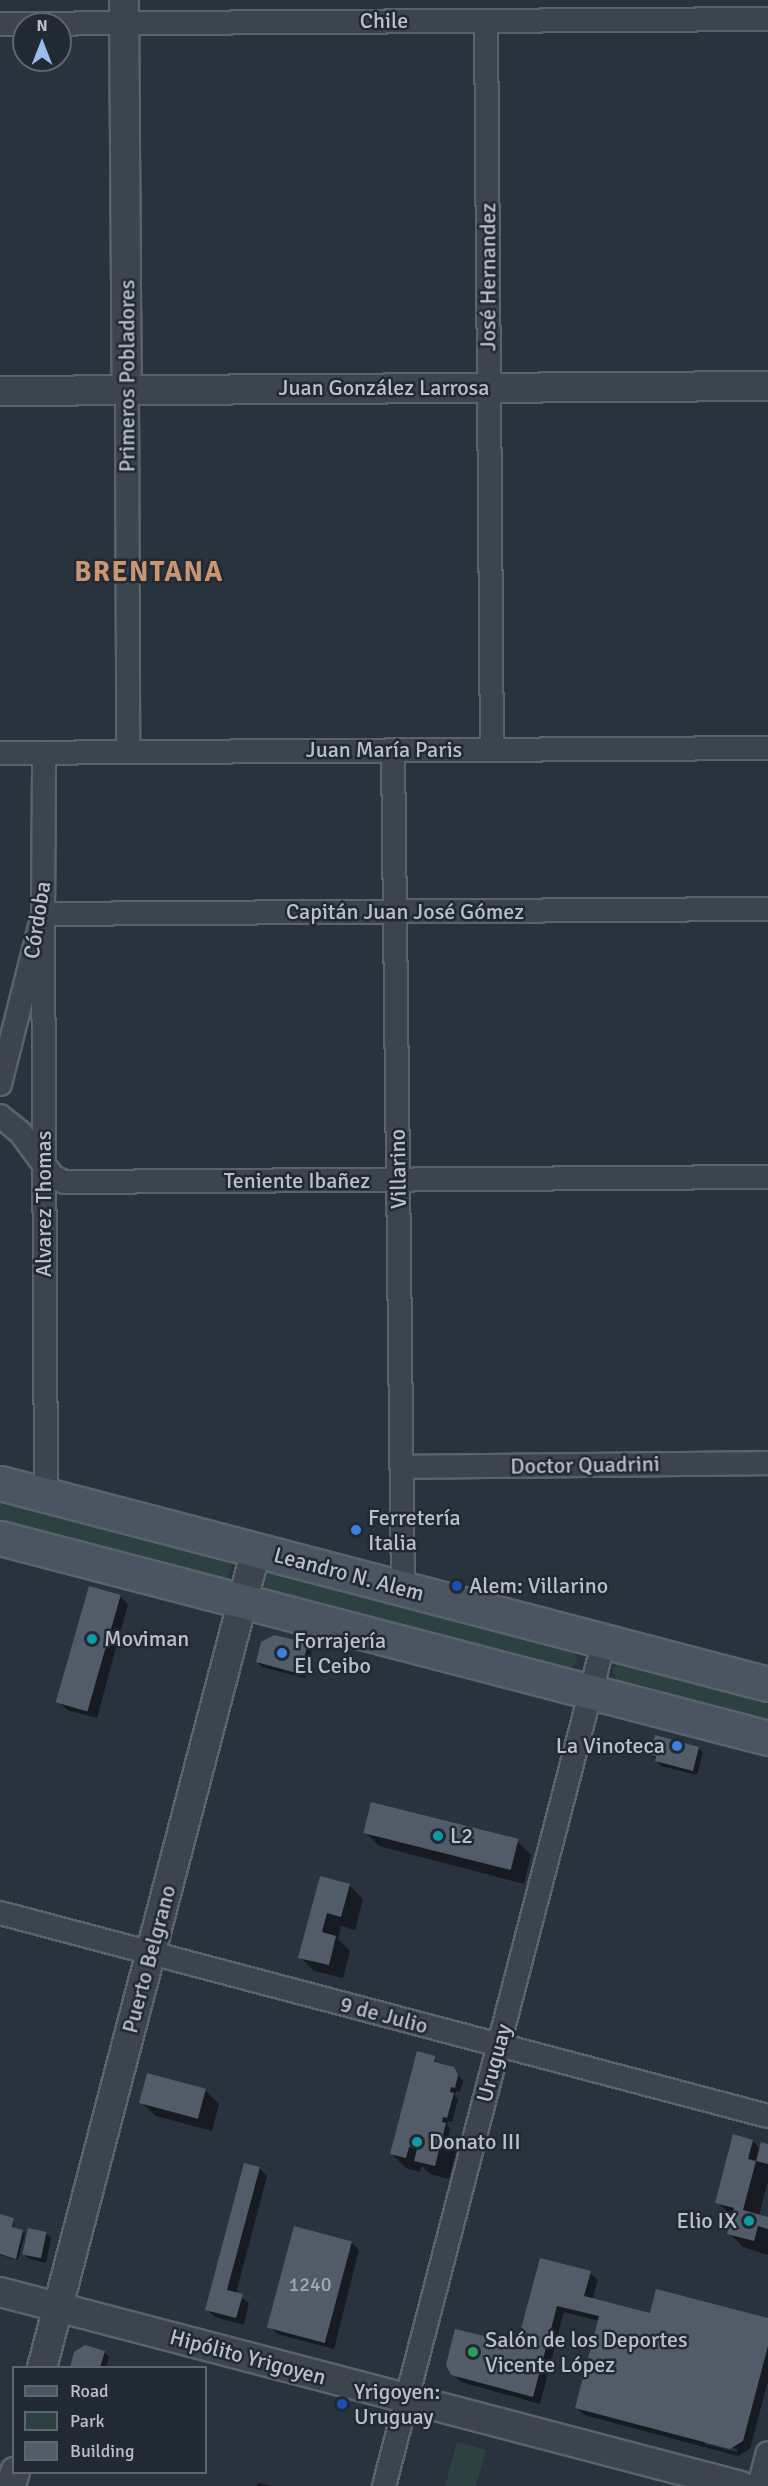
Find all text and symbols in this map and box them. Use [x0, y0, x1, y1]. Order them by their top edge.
street label: Chile [360, 8, 408, 34]
north arrow [12, 12, 72, 72]
text: N [36, 16, 48, 36]
street label: José Hernandez [475, 203, 501, 351]
street label: Primeros Pobladores [114, 280, 140, 472]
street label: Juan González Larrosa [279, 375, 489, 401]
district label: BRENTANA [74, 555, 224, 589]
street label: Juan María Paris [306, 737, 462, 763]
street label: Córdoba [18, 879, 56, 961]
street label: Capitán Juan José Gómez [286, 899, 524, 925]
street label: Villarino [384, 1129, 412, 1209]
street label: Alvarez Thomas [31, 1131, 57, 1277]
street label: Teniente Ibañez [224, 1168, 370, 1194]
street label: Doctor Quadrini [510, 1450, 660, 1480]
place label: Ferretería Italia [368, 1504, 461, 1556]
marker: Ferretería Italia [349, 1523, 363, 1537]
street label: Leandro N. Alem [271, 1541, 427, 1607]
place label: Alem: Villarino [469, 1573, 608, 1599]
marker: Alem: Villarino [450, 1579, 464, 1593]
place label: Moviman [104, 1626, 189, 1652]
place label: Forrajería El Ceibo [294, 1627, 386, 1678]
marker: Moviman [85, 1632, 99, 1646]
marker: Forrajería El Ceibo [275, 1646, 289, 1660]
place label: La Vinoteca [556, 1733, 665, 1759]
marker: La Vinoteca [670, 1739, 684, 1753]
place label: L2 [450, 1823, 473, 1849]
marker: L2 [431, 1829, 445, 1843]
street label: Puerto Belgrano [117, 1882, 181, 2036]
street label: 9 de Julio [337, 1991, 431, 2039]
street label: Uruguay [471, 2021, 517, 2105]
place label: Donato III [429, 2129, 521, 2155]
marker: Donato III [410, 2135, 424, 2149]
place label: Elio IX [677, 2208, 737, 2234]
marker: Elio IX [742, 2214, 756, 2228]
house number: 1240 [288, 2272, 332, 2296]
street label: Hipólito Yrigoyen [167, 2323, 329, 2391]
place label: Salón de los Deportes Vicente López [485, 2326, 688, 2378]
marker: Salón de los Deportes Vicente López [466, 2345, 480, 2359]
legend [12, 2366, 207, 2474]
place label: Yrigoyen: Uruguay [354, 2378, 440, 2430]
text: Road [70, 2380, 109, 2402]
marker: Yrigoyen: Uruguay [335, 2397, 349, 2411]
text: Park [70, 2410, 105, 2432]
text: Building [70, 2440, 134, 2462]

